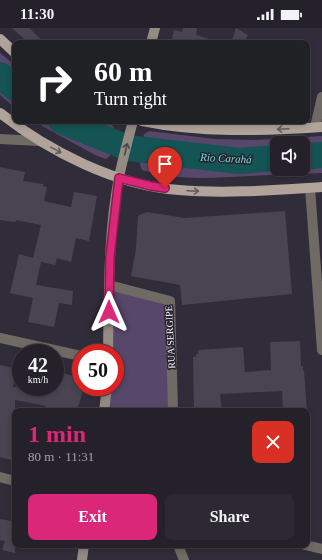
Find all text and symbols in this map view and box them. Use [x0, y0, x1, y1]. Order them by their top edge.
text: 11:30 [20, 6, 54, 22]
icon: right [28, 56, 80, 108]
text: 60 m [94, 56, 152, 87]
text: Turn right [94, 89, 167, 109]
one-way arrow [277, 125, 290, 132]
map controls [270, 136, 310, 176]
button: sound [270, 136, 310, 176]
one-way arrow [123, 143, 130, 156]
one-way arrow [50, 147, 62, 154]
pin [148, 147, 182, 188]
water label: Rio Carahá [199, 151, 253, 165]
icon: arrive [154, 153, 176, 175]
one-way arrow [186, 187, 199, 195]
position arrow [88, 291, 130, 333]
street label: RUA SERGIPE [163, 305, 177, 369]
speed limit sign: 50 [72, 344, 124, 396]
text: 42 [28, 354, 48, 376]
text: km/h [28, 374, 48, 385]
text: 1 min [28, 421, 86, 447]
button: close [252, 421, 294, 463]
text: 80 m · 11:31 [28, 449, 94, 464]
button: Exit [28, 494, 157, 540]
button: Share [165, 494, 294, 540]

